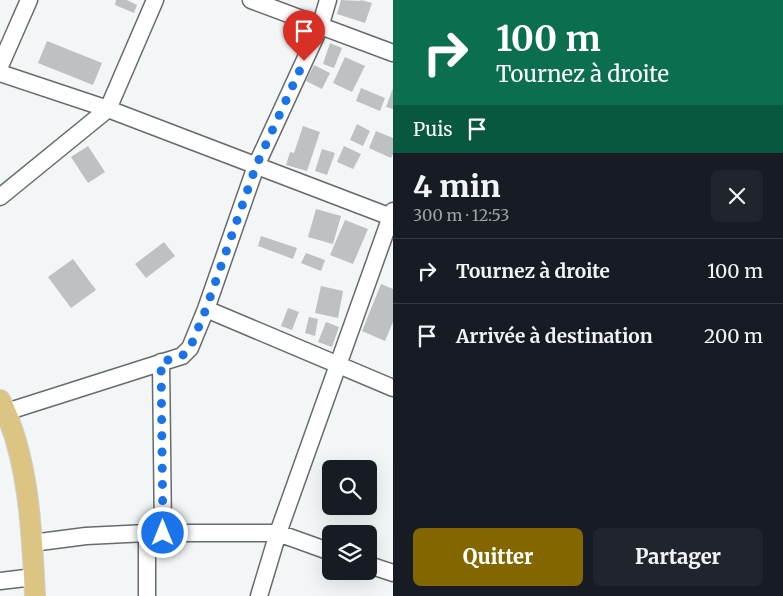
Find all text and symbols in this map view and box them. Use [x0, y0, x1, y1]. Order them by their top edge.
pin [283, 10, 325, 61]
icon: arrive [290, 17, 318, 45]
text: 100 m [496, 17, 601, 61]
icon: right [413, 20, 478, 85]
text: Tournez à droite [496, 60, 669, 88]
icon: arrive [463, 115, 491, 143]
text: Puis [413, 117, 453, 141]
text: 4 min [413, 167, 500, 205]
button: close [711, 170, 763, 222]
text: 300 m · 12:53 [413, 205, 509, 225]
icon: right [413, 257, 441, 285]
text: Tournez à droite [456, 259, 610, 283]
text: 100 m [707, 259, 763, 283]
icon: arrive [413, 322, 441, 350]
text: Arrivée à destination [456, 324, 653, 348]
text: 200 m [704, 324, 763, 348]
map controls [322, 460, 377, 580]
button: search [322, 460, 377, 515]
position arrow [136, 506, 188, 558]
button: layers [322, 525, 377, 580]
button: Quitter [413, 528, 583, 586]
button: Partager [593, 528, 763, 586]

